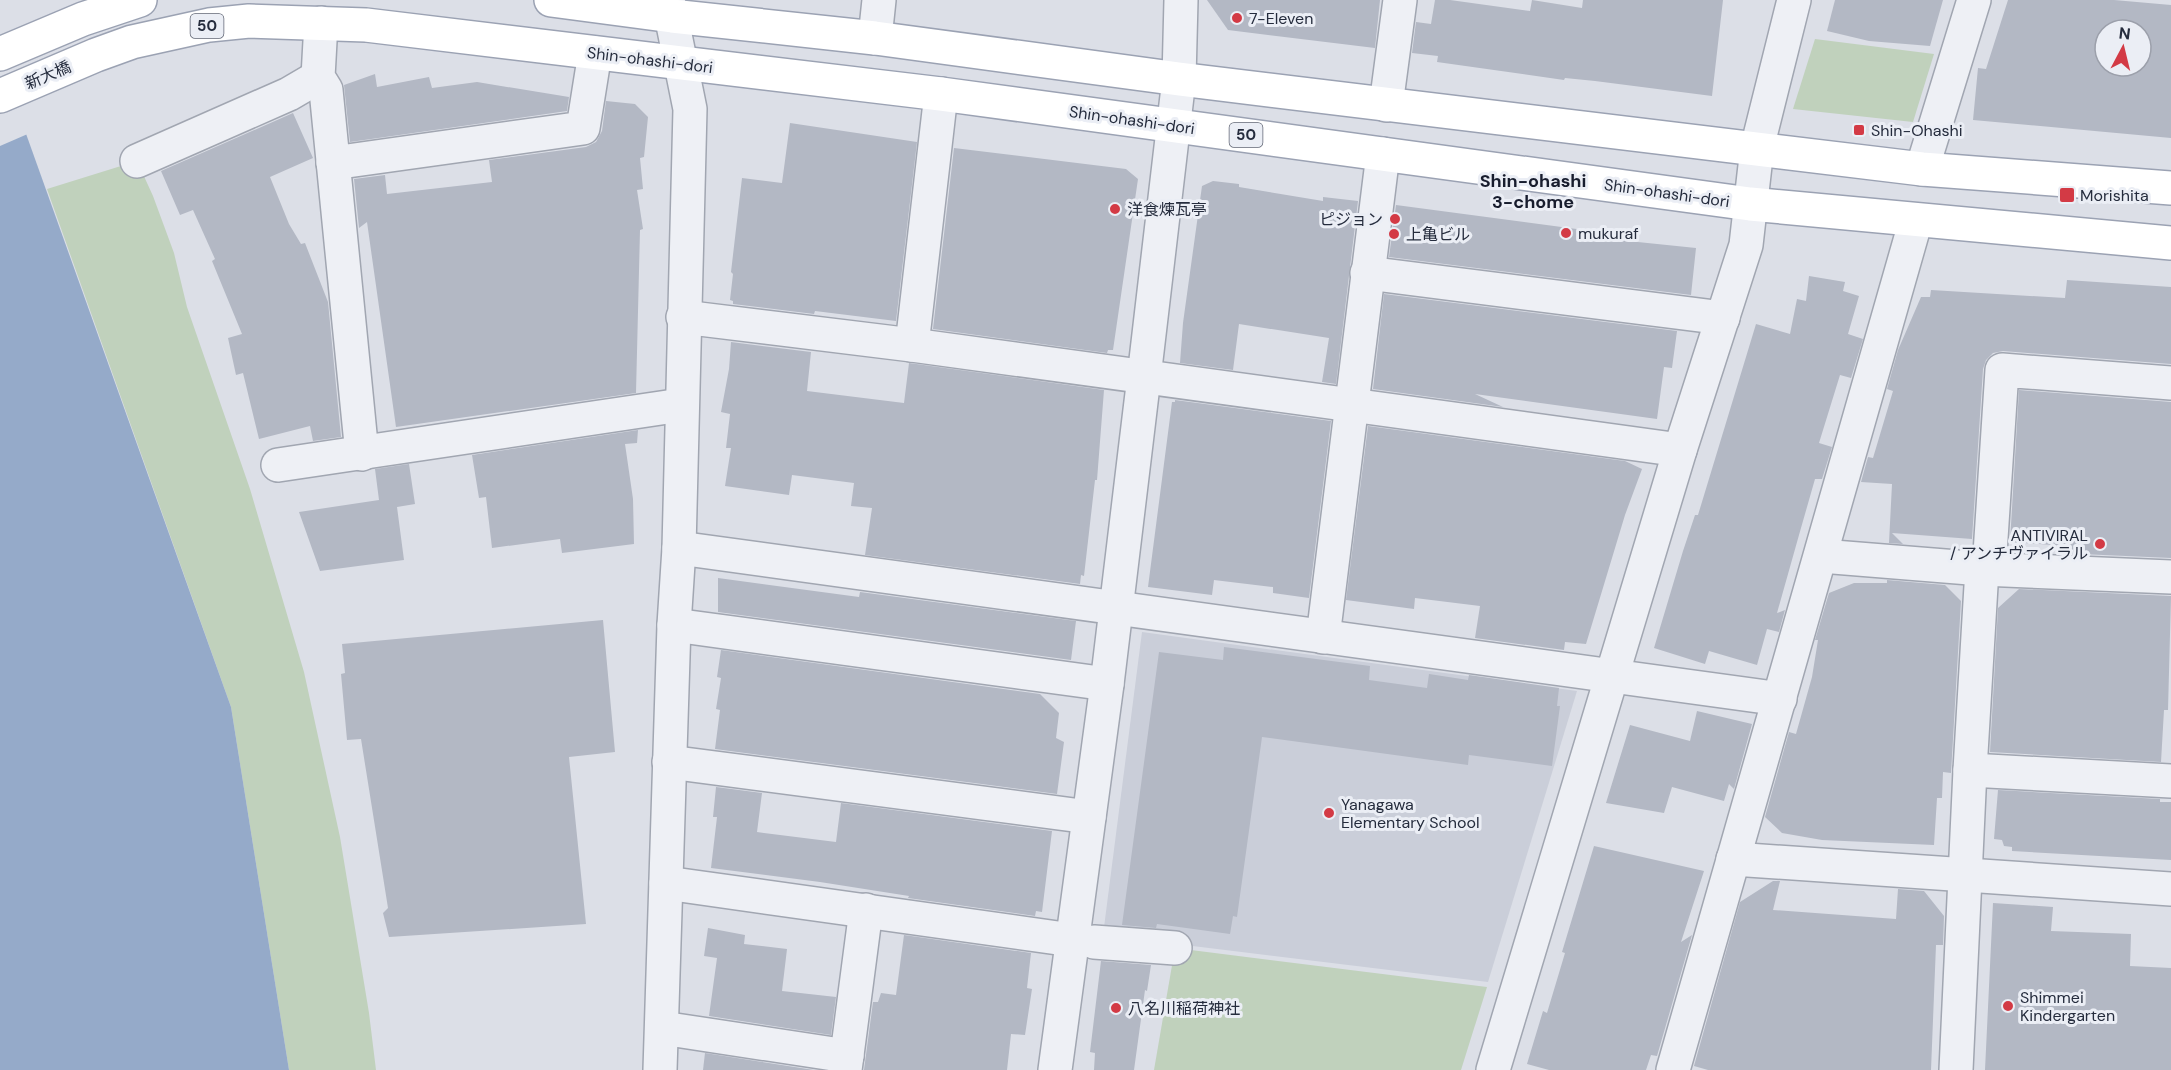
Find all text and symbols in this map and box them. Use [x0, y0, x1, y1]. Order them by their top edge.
place label: 7-Eleven [1249, 8, 1313, 29]
marker: 7-Eleven [1230, 11, 1244, 25]
road number: 50 [190, 14, 224, 38]
north arrow [2093, 18, 2153, 78]
text: N [2118, 22, 2132, 45]
street label: Shin-ohashi-dori [586, 42, 714, 78]
street label: 新大橋 [22, 56, 74, 94]
street label: Shin-ohashi-dori [1068, 101, 1196, 139]
place label: Shin-Ohashi [1871, 120, 1963, 141]
road number: 50 [1230, 123, 1262, 147]
marker: Shin-Ohashi [1852, 123, 1866, 137]
district label: Shin-ohashi 3-chome [1480, 169, 1586, 214]
street label: Shin-ohashi-dori [1603, 174, 1731, 212]
place label: Morishita [2080, 185, 2149, 206]
marker: Morishita [2058, 186, 2076, 204]
place label: 洋食煉瓦亭 [1127, 199, 1207, 220]
marker: 洋食煉瓦亭 [1108, 202, 1122, 216]
place label: ピジョン [1319, 209, 1383, 230]
marker: ピジョン [1388, 212, 1402, 226]
place label: mukuraf [1578, 223, 1639, 244]
place label: 上亀ビル [1406, 224, 1470, 245]
marker: mukuraf [1559, 226, 1573, 240]
marker: 上亀ビル [1387, 227, 1401, 241]
place label: ANTIVIRAL / アンチヴァイラル [1950, 525, 2088, 564]
marker: ANTIVIRAL / アンチヴァイラル [2093, 537, 2107, 551]
place label: Yanagawa Elementary School [1341, 794, 1479, 833]
marker: Yanagawa Elementary School [1322, 806, 1336, 820]
place label: Shimmei Kindergarten [2020, 987, 2115, 1026]
place label: 八名川稲荷神社 [1128, 998, 1240, 1019]
marker: Shimmei Kindergarten [2001, 999, 2015, 1013]
marker: 八名川稲荷神社 [1109, 1001, 1123, 1015]

